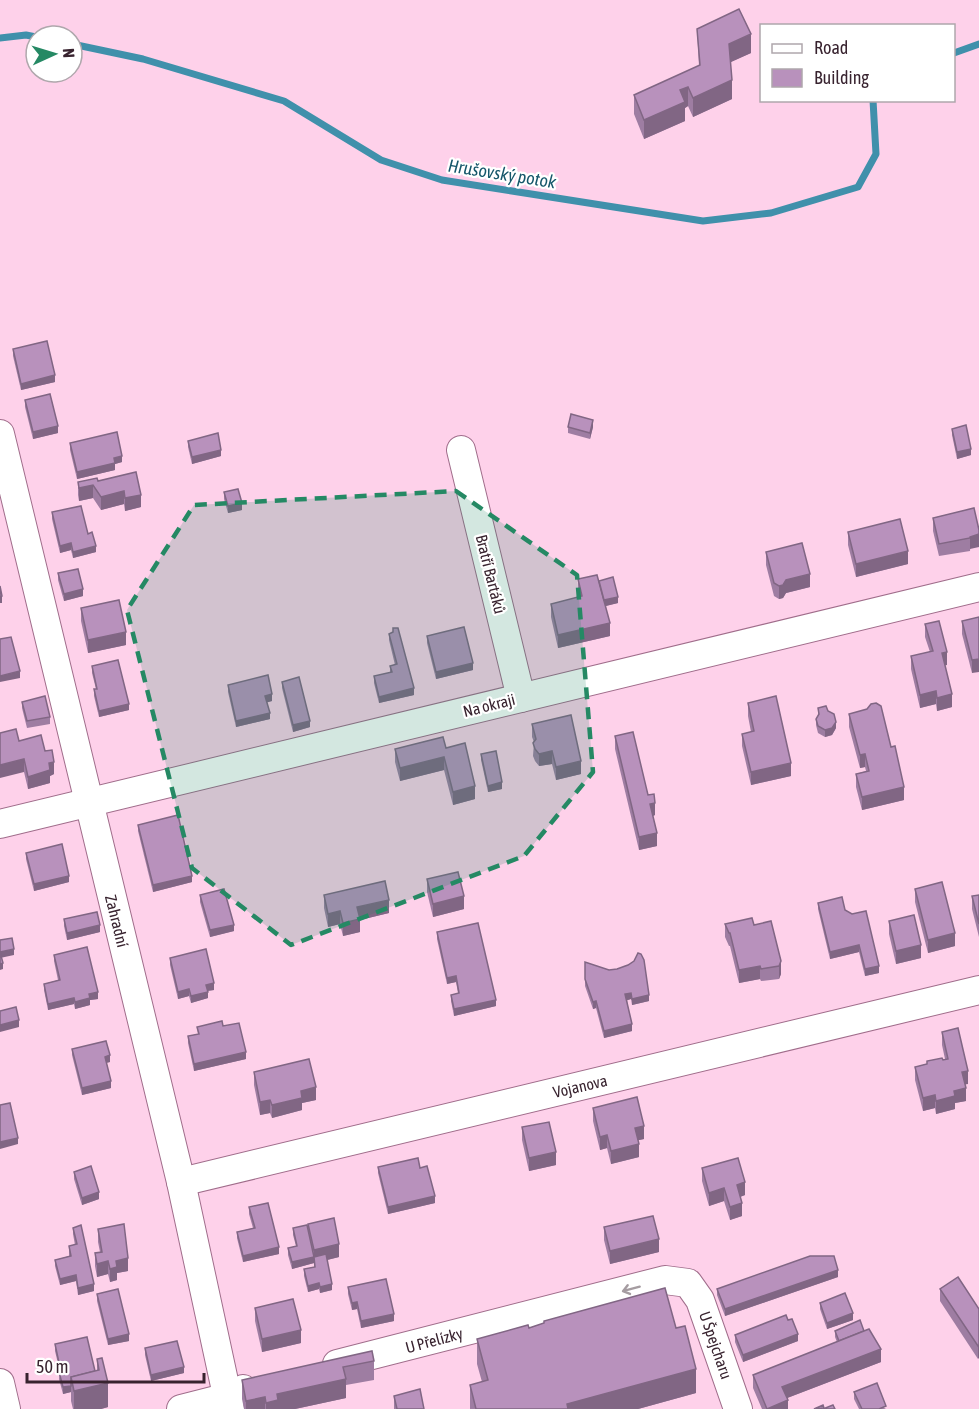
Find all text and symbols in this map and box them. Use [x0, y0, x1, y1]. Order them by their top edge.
north arrow [24, 24, 84, 84]
legend [760, 24, 955, 102]
text: Road [814, 37, 848, 58]
text: N [60, 48, 78, 58]
text: Building [814, 67, 869, 88]
water label: Hrušovský potok [447, 155, 559, 193]
street label: Bratří Bartáků [472, 533, 510, 615]
street label: Na okraji [461, 690, 517, 721]
street label: Zahradní [102, 893, 132, 949]
street label: Vojanova [551, 1071, 609, 1102]
one-way arrow [622, 1283, 641, 1295]
street label: U Špejcharu [695, 1309, 736, 1382]
street label: U Přelízky [403, 1324, 465, 1357]
scale bar [27, 1346, 204, 1384]
text: 50 m [36, 1356, 68, 1377]

